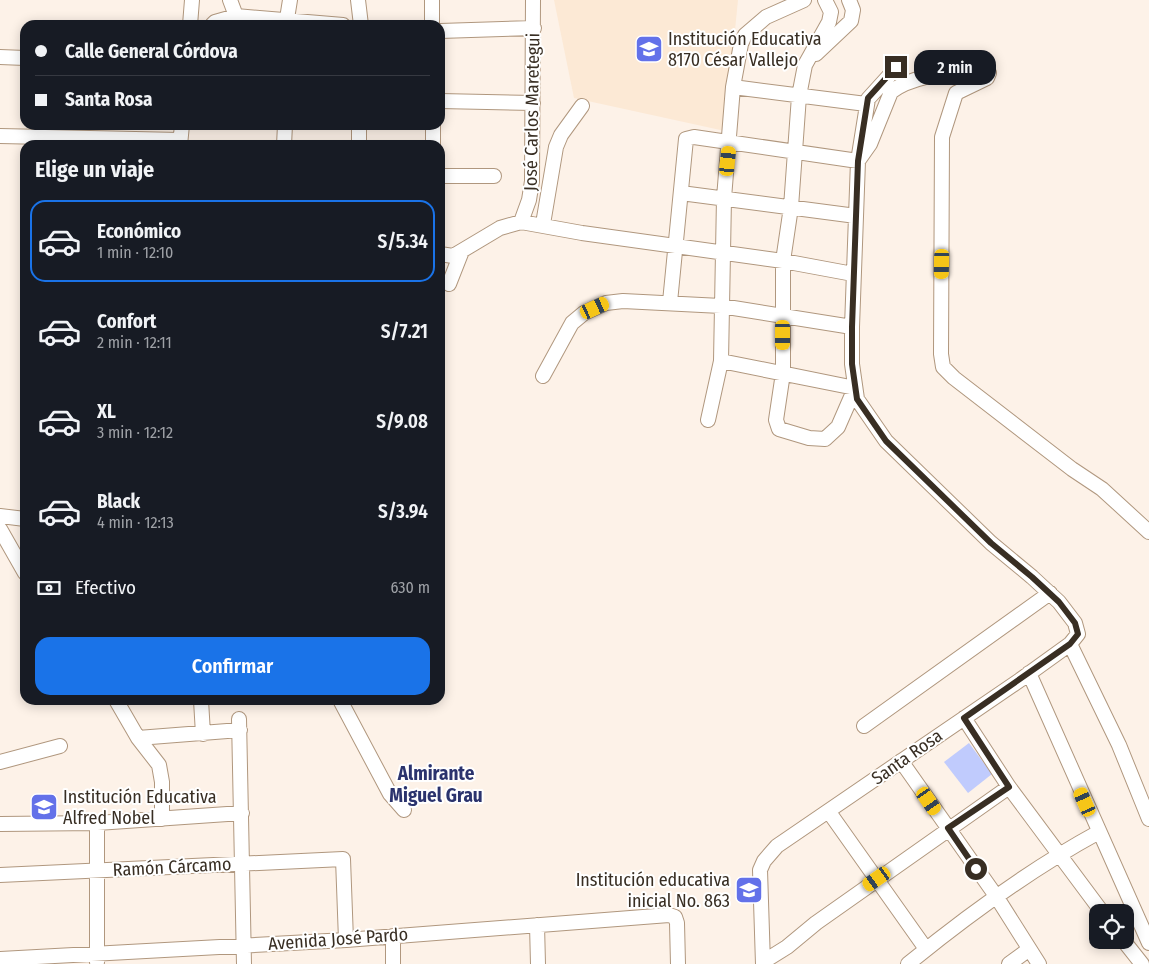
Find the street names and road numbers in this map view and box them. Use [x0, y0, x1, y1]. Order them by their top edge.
street label: José Carlos Maretegui [520, 33, 544, 191]
street label: Santa Rosa [867, 725, 947, 789]
street label: Ramón Cárcamo [112, 853, 232, 881]
street label: Avenida José Pardo [267, 923, 409, 955]

